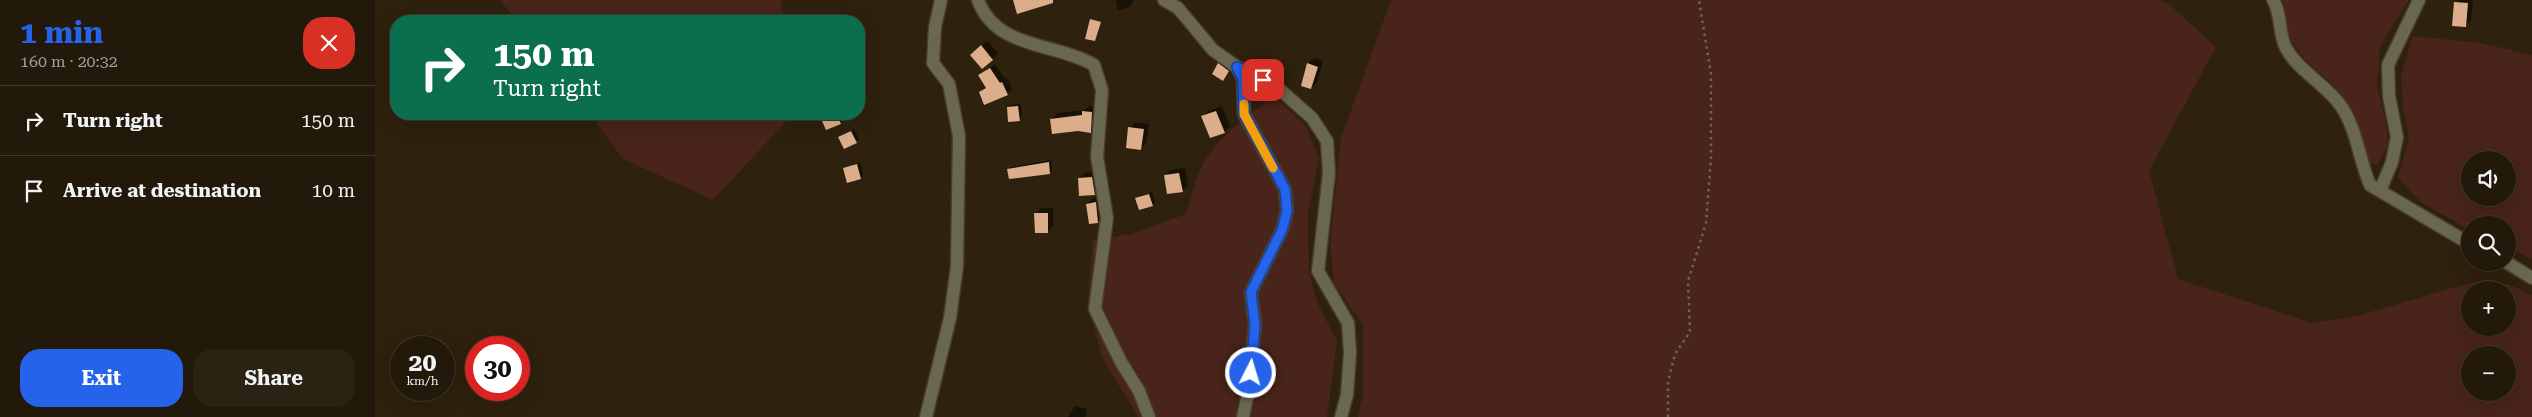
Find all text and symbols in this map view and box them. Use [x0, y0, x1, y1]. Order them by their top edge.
text: 1 min [20, 15, 103, 50]
button: close [303, 17, 355, 69]
text: 150 m [493, 34, 594, 75]
icon: right [410, 35, 475, 100]
text: 160 m · 20:32 [20, 52, 118, 71]
pin [1242, 59, 1284, 101]
icon: arrive [1249, 66, 1277, 94]
text: Turn right [493, 76, 601, 101]
icon: right [20, 107, 48, 135]
text: Turn right [63, 109, 163, 132]
text: 150 m [301, 109, 355, 132]
map controls [2461, 151, 2516, 401]
button: sound [2461, 151, 2516, 206]
icon: arrive [20, 177, 48, 205]
text: Arrive at destination [63, 179, 261, 202]
text: 10 m [312, 179, 355, 202]
button: search [2461, 216, 2516, 271]
button: + [2461, 281, 2516, 336]
speed limit sign: 30 [465, 336, 530, 401]
position arrow [1224, 346, 1276, 398]
button: − [2461, 346, 2516, 401]
text: 20 [408, 348, 437, 377]
button: Exit [20, 349, 183, 407]
button: Share [193, 349, 355, 407]
text: km/h [406, 374, 439, 388]

